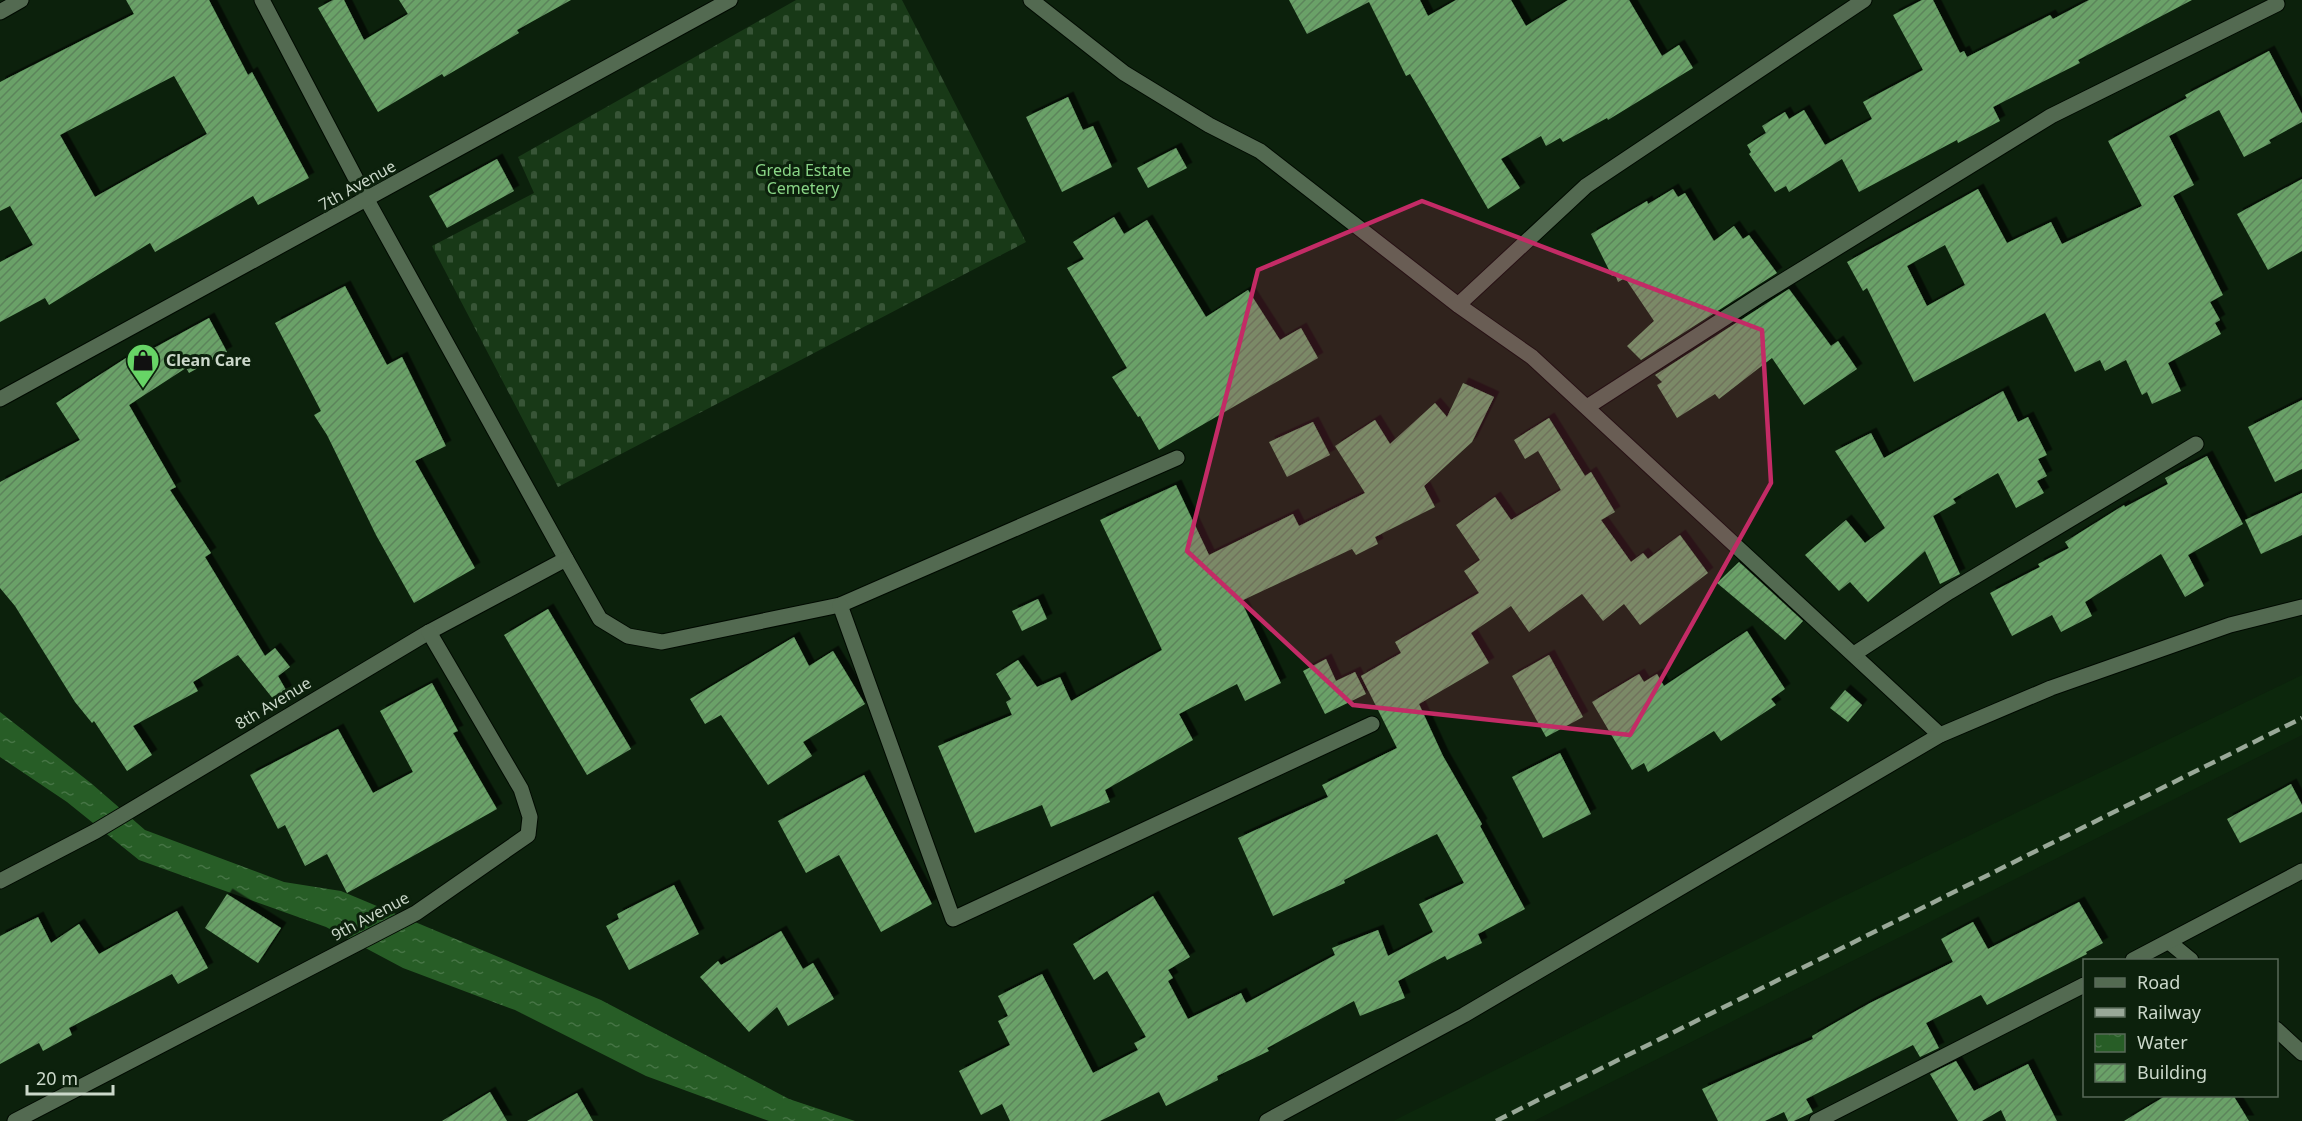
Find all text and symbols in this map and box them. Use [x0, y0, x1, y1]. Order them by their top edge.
street label: 7th Avenue [314, 155, 400, 215]
park label: Greda Estate Cemetery [755, 159, 851, 199]
shop icon: Clean Care [125, 342, 161, 389]
place label: Clean Care [166, 349, 251, 371]
street label: 8th Avenue [231, 672, 315, 734]
street label: 9th Avenue [327, 886, 413, 946]
legend [2083, 959, 2278, 1097]
text: Road [2137, 970, 2180, 994]
text: Railway [2137, 1000, 2202, 1024]
text: Water [2137, 1030, 2188, 1054]
scale bar [27, 1058, 112, 1096]
text: Building [2137, 1060, 2207, 1084]
text: 20 m [36, 1066, 78, 1090]

